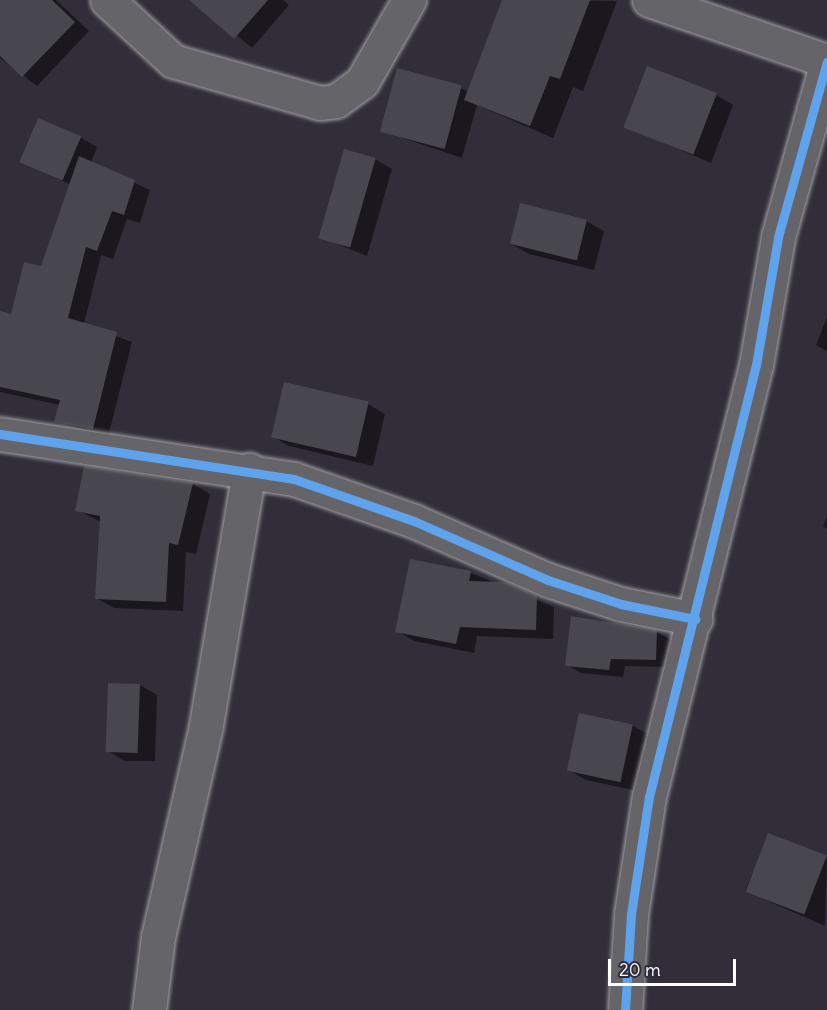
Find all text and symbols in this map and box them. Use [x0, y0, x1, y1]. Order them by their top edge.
scale bar [611, 947, 738, 985]
text: 20 m [619, 958, 661, 981]

